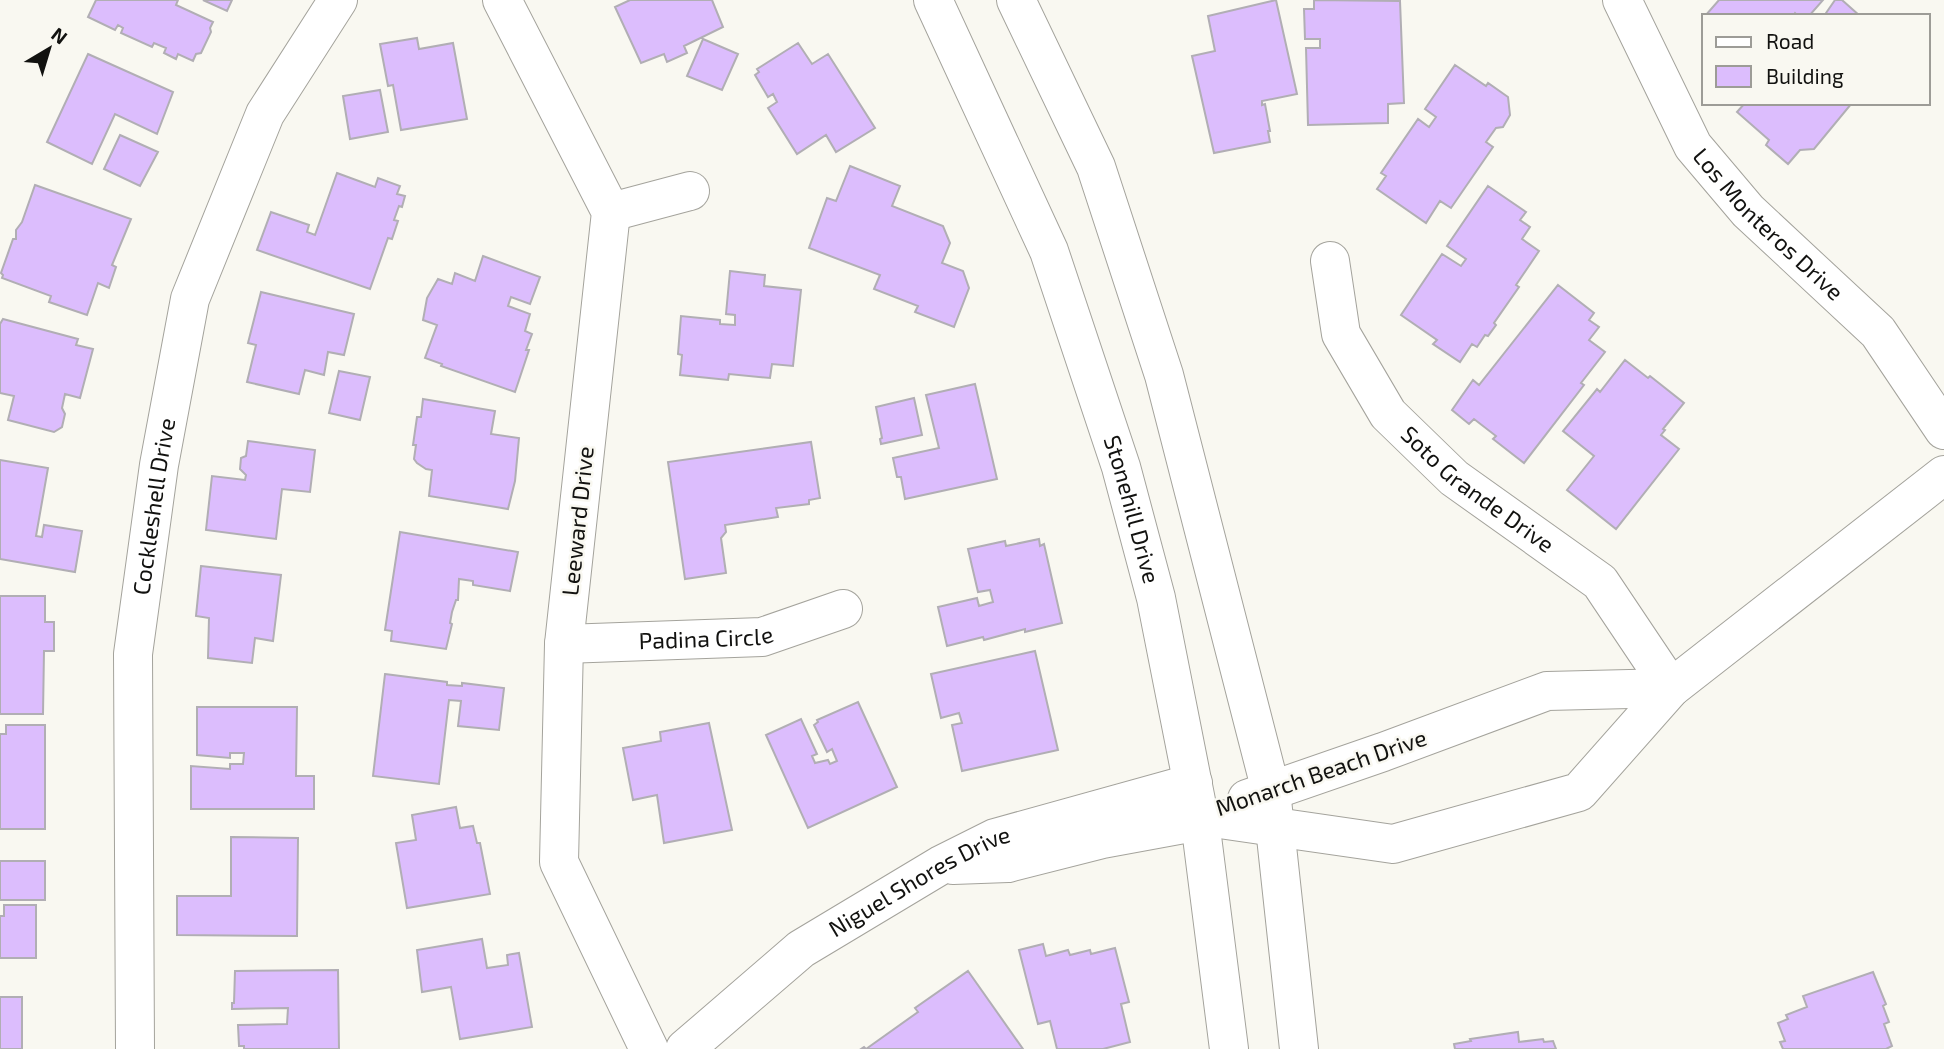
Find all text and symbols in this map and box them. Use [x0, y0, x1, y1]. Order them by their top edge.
north arrow [14, 14, 84, 84]
legend [1702, 14, 1930, 105]
text: N [47, 22, 72, 48]
text: Road [1766, 28, 1814, 53]
text: Building [1766, 63, 1844, 88]
street label: Los Monteros Drive [1688, 142, 1850, 306]
street label: Cockleshell Drive [126, 415, 181, 597]
street label: Soto Grande Drive [1396, 420, 1560, 558]
street label: Stonehill Drive [1098, 432, 1166, 586]
street label: Leeward Drive [555, 445, 599, 597]
street label: Padina Circle [638, 619, 777, 654]
street label: Monarch Beach Drive [1211, 723, 1430, 821]
street label: Niguel Shores Drive [823, 820, 1013, 942]

